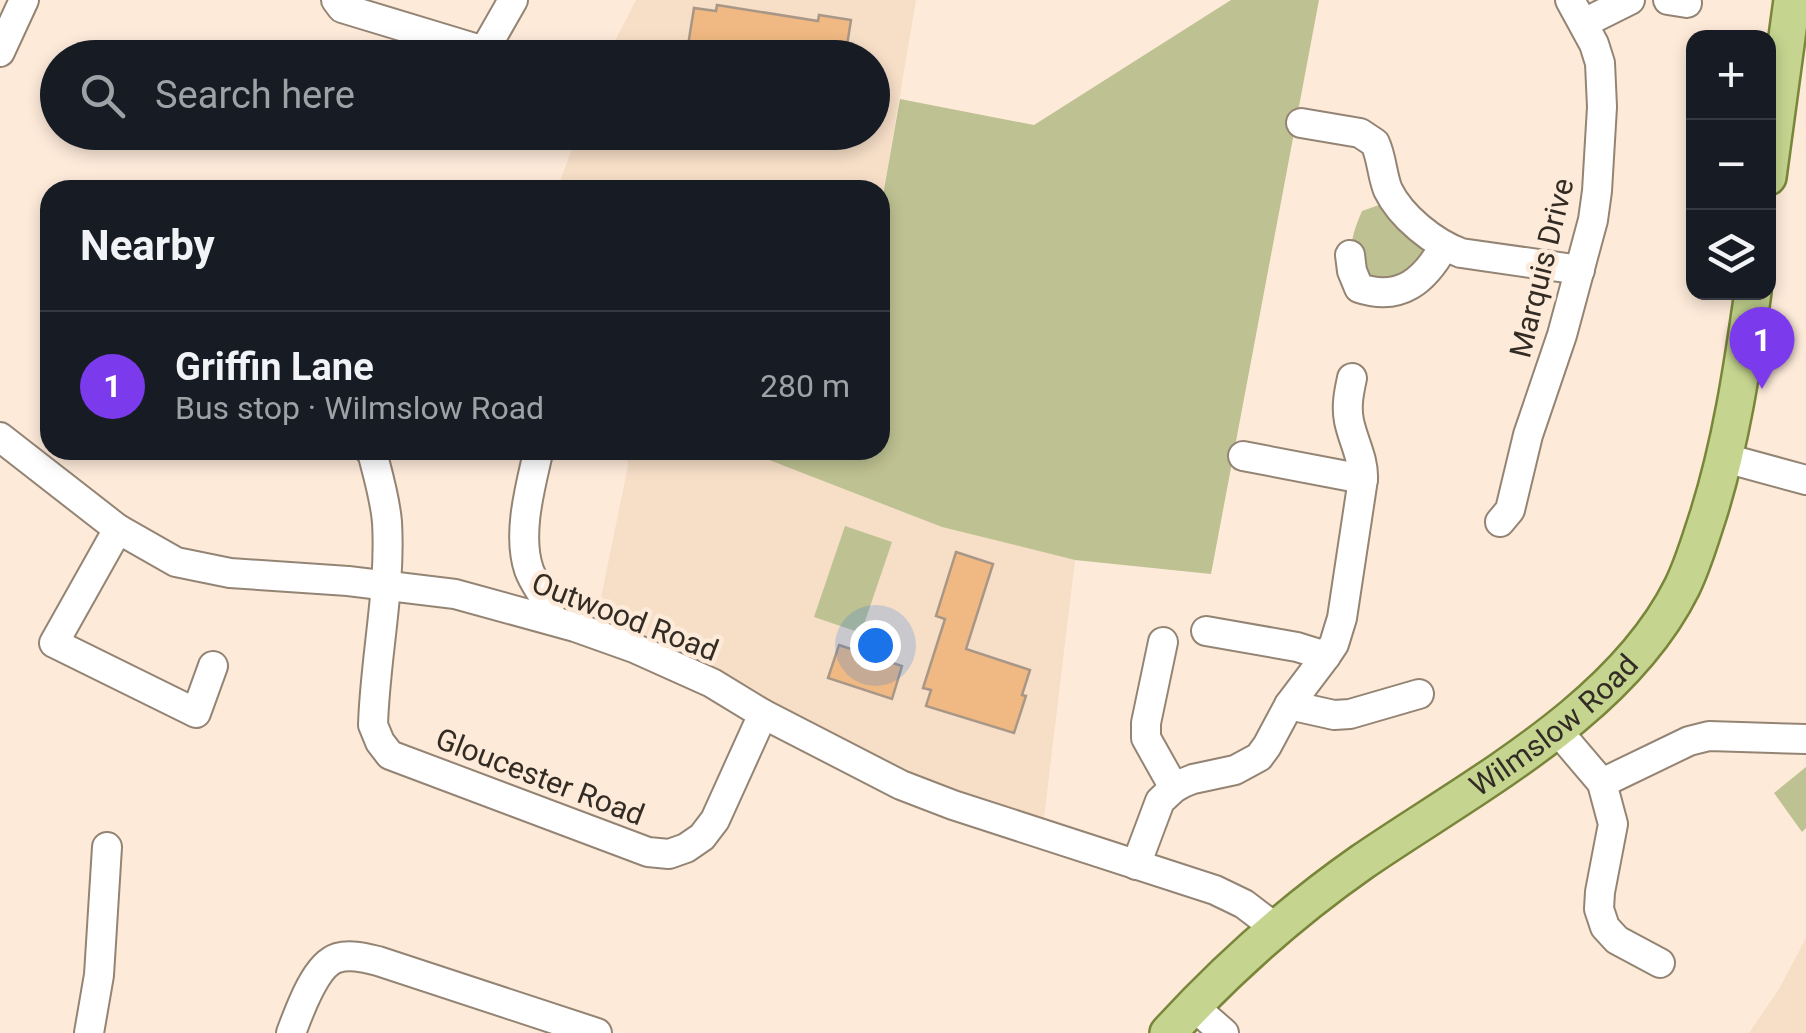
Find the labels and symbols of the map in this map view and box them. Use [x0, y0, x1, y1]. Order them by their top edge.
street label: Marquis Drive [1502, 175, 1581, 361]
pin: 1 [1730, 306, 1794, 389]
street label: Outwood Road [527, 565, 723, 668]
your location [850, 620, 901, 671]
street label: Wilmslow Road [1463, 647, 1645, 803]
street label: Gloucester Road [431, 721, 649, 832]

